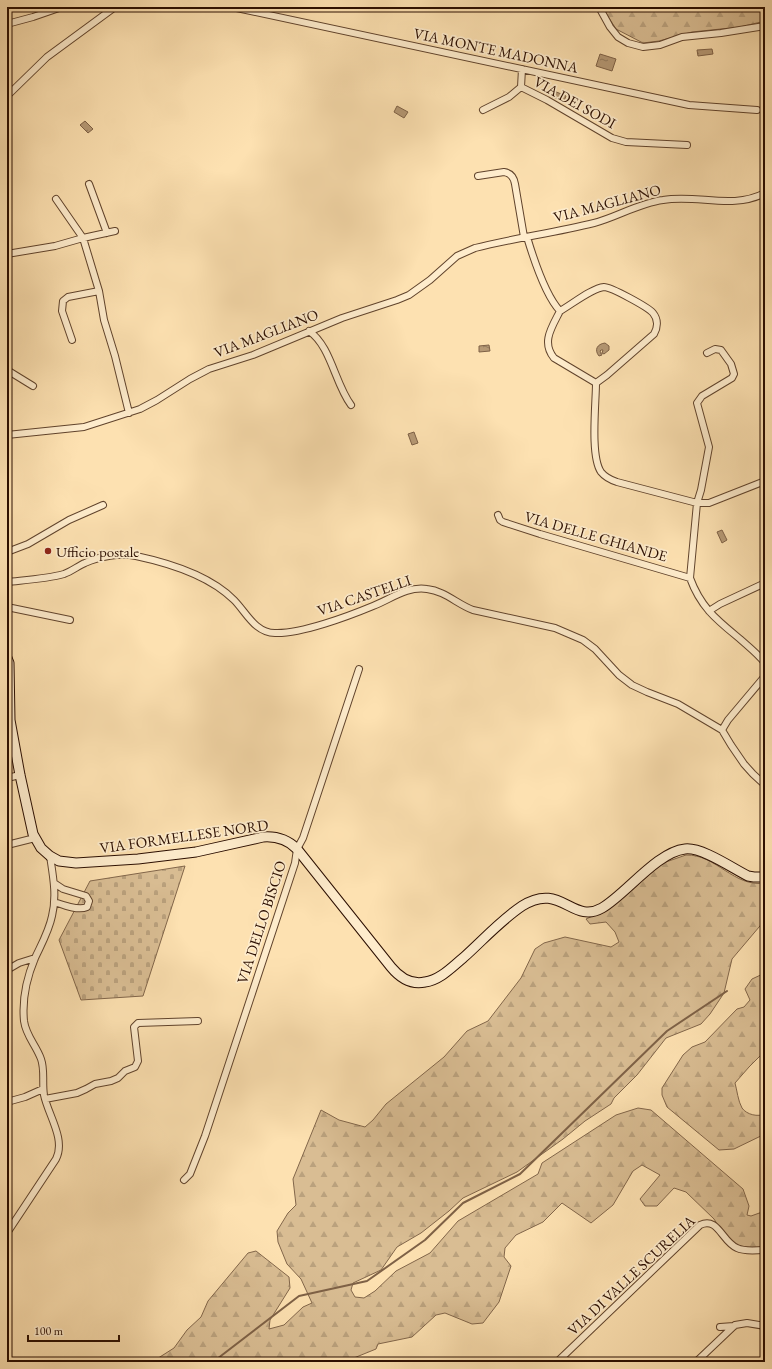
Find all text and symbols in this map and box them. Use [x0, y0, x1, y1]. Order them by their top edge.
street label: VIA MONTE MADONNA [412, 23, 581, 77]
street label: VIA DEI SODI [530, 72, 620, 132]
street label: VIA MAGLIANO [551, 180, 663, 226]
street label: VIA MAGLIANO [211, 304, 321, 362]
street label: VIA DELLE GHIANDE [522, 507, 670, 566]
place label: Ufficio postale [56, 542, 139, 561]
marker: Ufficio postale [43, 546, 53, 556]
street label: VIA CASTELLI [315, 570, 413, 620]
street label: VIA FORMELLESE NORD [98, 815, 270, 857]
street label: VIA DELLO BISCIO [232, 858, 290, 986]
street label: VIA DI VALLE SCURELIA [563, 1210, 699, 1339]
scale bar [28, 1317, 119, 1343]
text: 100 m [34, 1323, 64, 1339]

